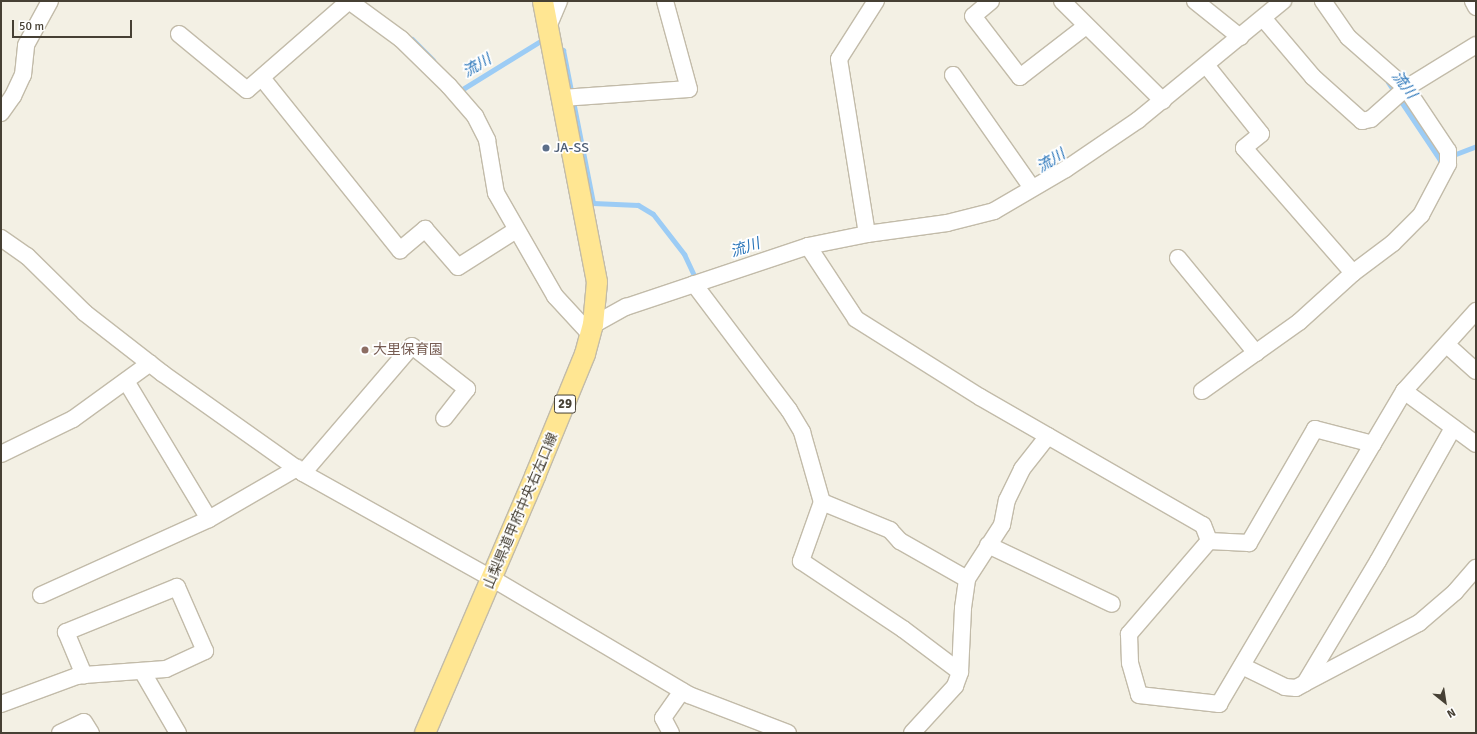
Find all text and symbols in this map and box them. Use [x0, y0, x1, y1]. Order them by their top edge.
scale bar [14, 12, 134, 38]
text: 50 m [19, 19, 44, 34]
water label: 流川 [460, 51, 494, 81]
water label: 流川 [1388, 68, 1420, 102]
place label: JA-SS [554, 140, 589, 156]
marker: JA-SS [541, 143, 551, 153]
water label: 流川 [1034, 145, 1068, 177]
water label: 流川 [728, 235, 762, 261]
place label: 大里保育園 [373, 342, 443, 358]
marker: 大里保育園 [360, 345, 370, 355]
road number: 29 [553, 393, 577, 415]
street label: 山梨県道甲府中央右左口線 [480, 430, 562, 592]
north arrow [1425, 682, 1465, 722]
text: N [1445, 705, 1458, 720]

